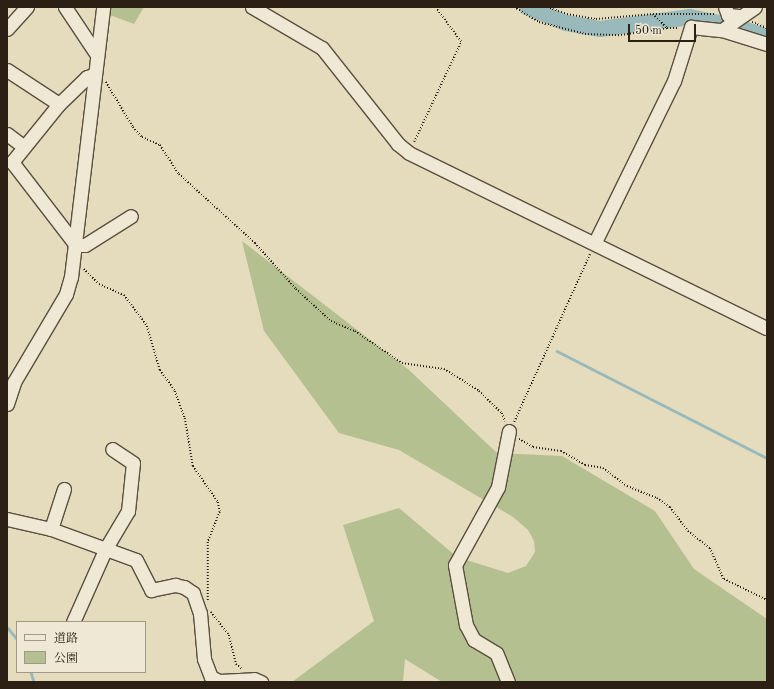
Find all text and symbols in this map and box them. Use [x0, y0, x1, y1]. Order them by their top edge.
scale bar [630, 16, 698, 42]
text: 50 m [635, 25, 662, 37]
legend [16, 621, 146, 673]
text: 道路 [54, 633, 78, 645]
text: 公園 [54, 653, 78, 665]

